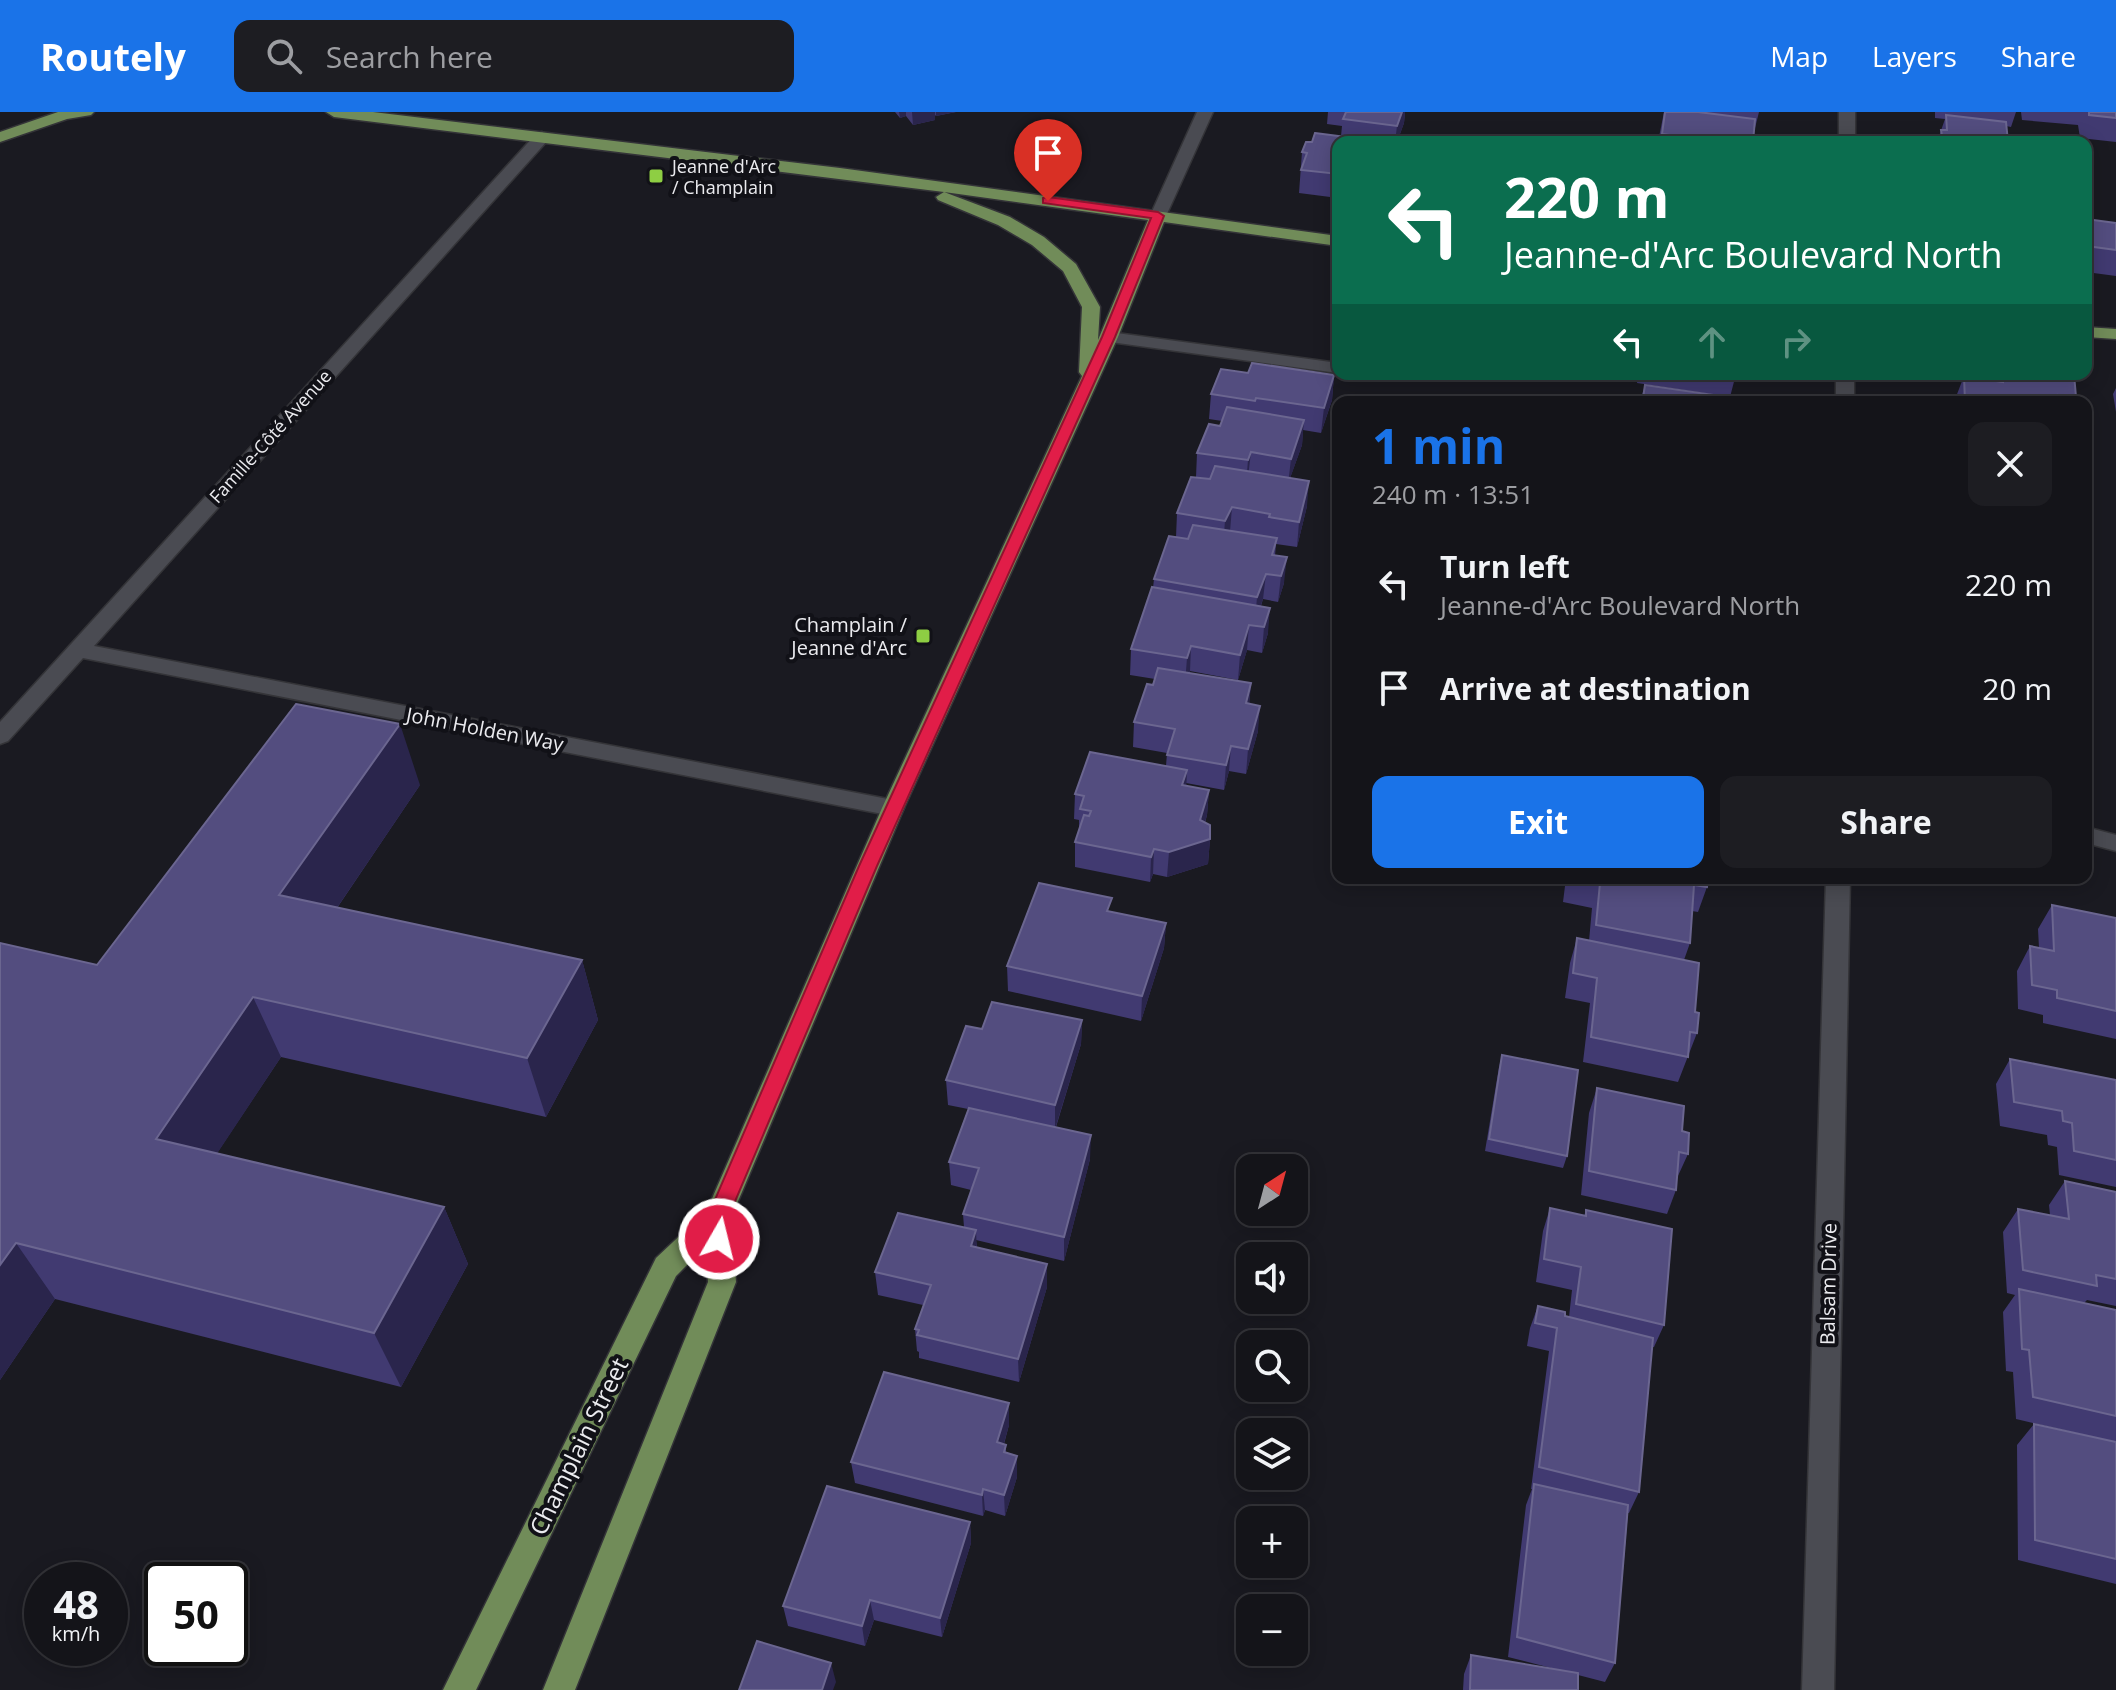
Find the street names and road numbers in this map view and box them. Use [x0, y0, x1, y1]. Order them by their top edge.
street label: Famille-Côté Avenue [204, 364, 336, 508]
street label: John Holden Way [402, 700, 567, 758]
street label: Balsam Drive [1813, 1223, 1843, 1345]
street label: Champlain Street [521, 1352, 635, 1540]

